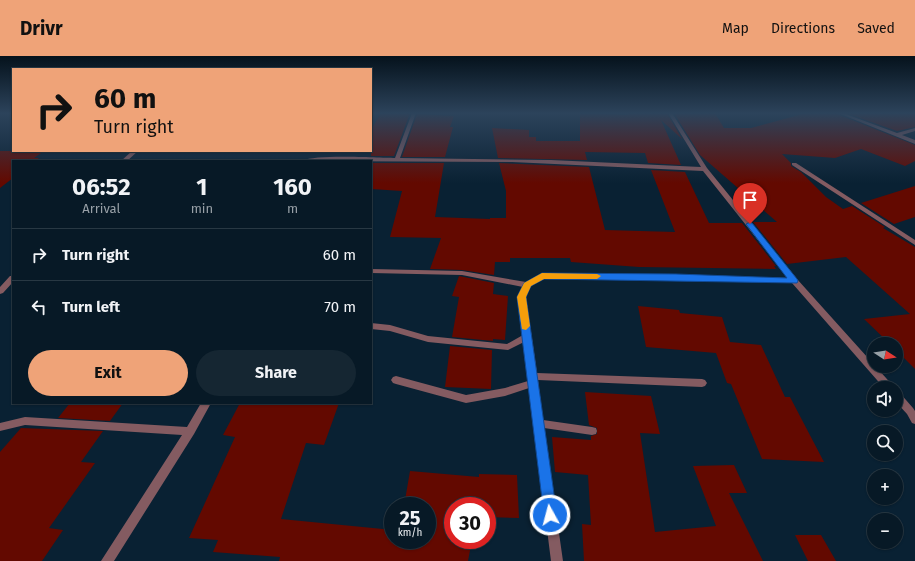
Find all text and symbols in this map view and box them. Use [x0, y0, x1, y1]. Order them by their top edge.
text: Drivr [20, 17, 63, 40]
text: Map [722, 20, 749, 37]
text: Directions [771, 20, 835, 37]
text: Saved [857, 20, 895, 37]
text: 60 m [94, 82, 156, 115]
icon: right [28, 84, 80, 136]
text: Turn right [94, 116, 174, 138]
text: 06:52 [72, 173, 131, 201]
text: 1 [196, 173, 207, 201]
text: 160 [273, 173, 312, 201]
pin [733, 183, 767, 224]
icon: arrive [739, 189, 761, 211]
text: Arrival [82, 201, 120, 216]
text: min [191, 201, 213, 216]
text: m [287, 201, 298, 216]
icon: right [28, 244, 50, 266]
text: Turn right [62, 246, 129, 264]
text: 60 m [323, 246, 356, 264]
icon: left [28, 296, 50, 318]
text: Turn left [62, 298, 120, 316]
text: 70 m [324, 298, 356, 316]
north arrow [867, 337, 903, 373]
map controls [867, 337, 903, 549]
button: Exit [28, 350, 188, 396]
button: Share [196, 350, 356, 396]
button: sound [867, 381, 903, 417]
button: search [867, 425, 903, 461]
button: + [867, 469, 903, 505]
position arrow [529, 494, 571, 536]
speed limit sign: 30 [444, 497, 496, 549]
text: 25 [399, 506, 421, 530]
button: − [867, 513, 903, 549]
text: km/h [398, 527, 422, 539]

